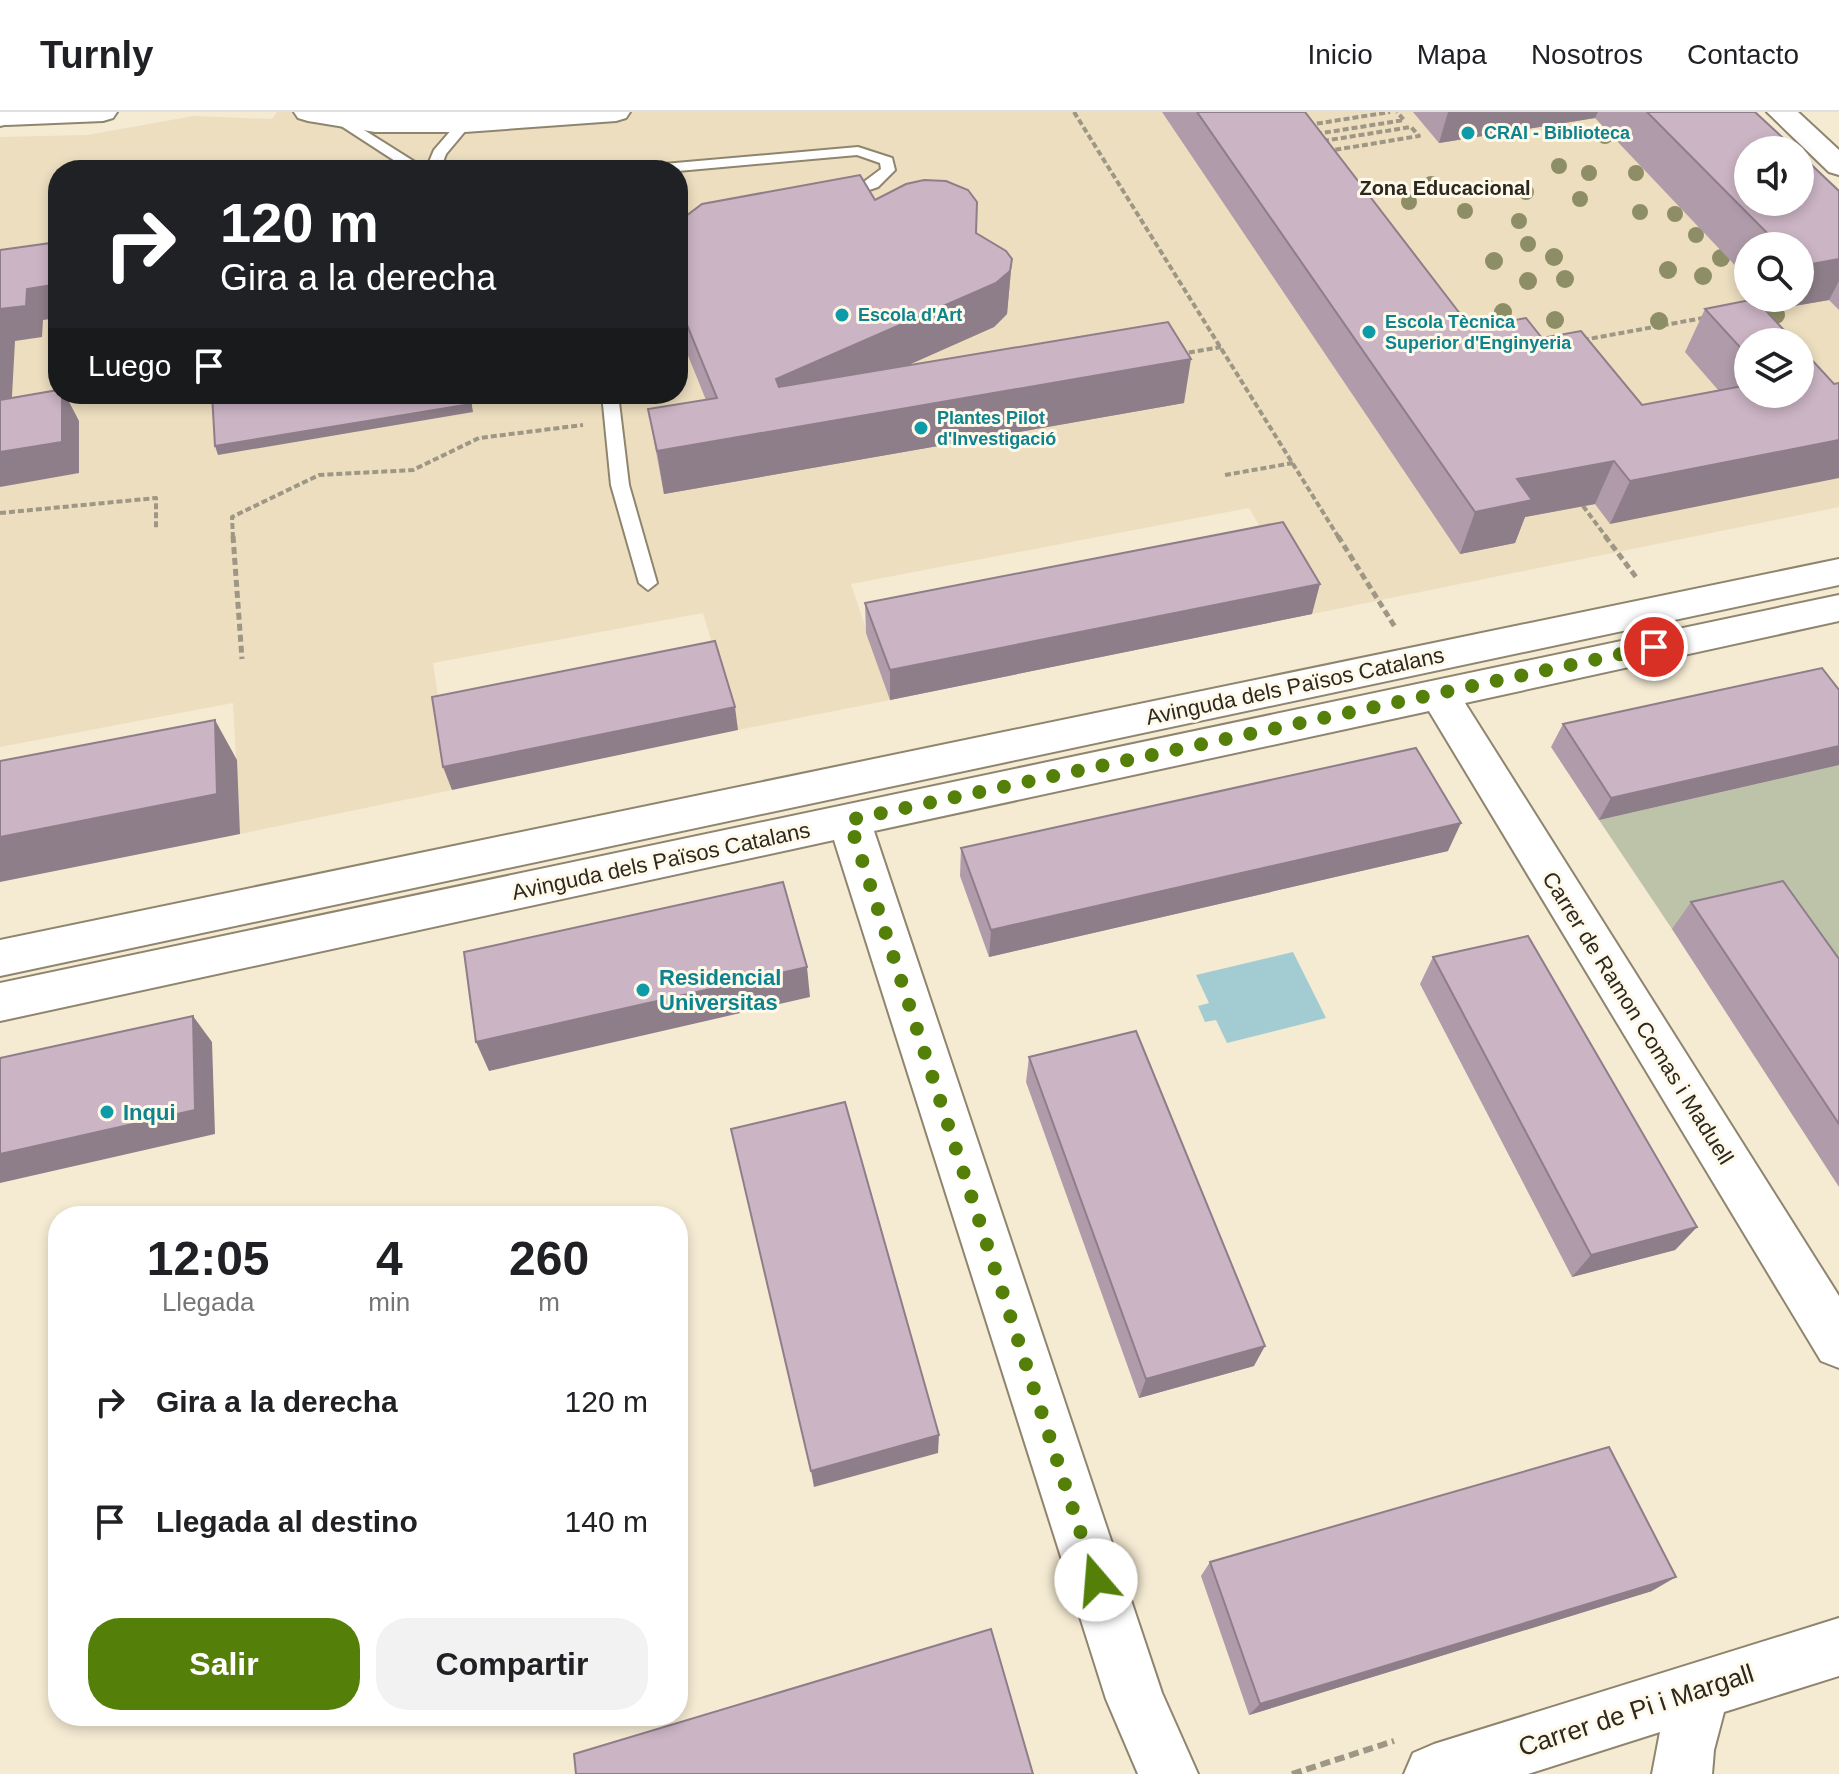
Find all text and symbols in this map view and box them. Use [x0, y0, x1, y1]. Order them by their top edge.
text: Turnly [40, 34, 153, 76]
text: Inicio [1307, 39, 1373, 70]
text: Mapa [1417, 39, 1487, 70]
text: Nosotros [1531, 39, 1643, 70]
text: Contacto [1687, 39, 1799, 70]
place label: CRAI - Biblioteca [1484, 123, 1631, 143]
marker: CRAI - Biblioteca [1459, 124, 1477, 142]
map controls [1734, 136, 1814, 408]
button: sound [1734, 136, 1814, 216]
district label: Zona Educacional [1359, 177, 1531, 199]
text: 120 m [220, 191, 379, 254]
icon: right [88, 192, 192, 296]
button: search [1734, 232, 1814, 312]
text: Gira a la derecha [220, 257, 496, 298]
place label: Escola d'Art [858, 305, 962, 325]
marker: Escola d'Art [833, 306, 851, 324]
place label: Escola Tècnica Superior d'Enginyeria [1385, 312, 1572, 353]
marker: Escola Tècnica Superior d'Enginyeria [1360, 323, 1378, 341]
button: layers [1734, 328, 1814, 408]
icon: arrive [187, 344, 231, 388]
text: Luego [88, 349, 171, 382]
place label: Plantes Pilot d'Investigació [937, 408, 1056, 449]
marker: Plantes Pilot d'Investigació [912, 419, 930, 437]
pin [1620, 613, 1688, 681]
icon: arrive [1632, 625, 1676, 669]
street label: Avinguda dels Països Catalans [1144, 642, 1446, 730]
street label: Avinguda dels Països Catalans [510, 817, 812, 905]
street label: Carrer de Ramon Comas i Maduell [1537, 867, 1739, 1169]
place label: Residencial Universitas [659, 965, 781, 1015]
marker: Residencial Universitas [634, 981, 652, 999]
place label: Inqui [123, 1100, 176, 1125]
marker: Inqui [98, 1103, 116, 1121]
text: 12:05 [147, 1232, 270, 1285]
text: 4 [376, 1232, 403, 1285]
text: 260 [509, 1232, 589, 1285]
text: Llegada [162, 1287, 254, 1317]
text: min [368, 1287, 410, 1317]
text: m [538, 1287, 560, 1317]
icon: right [88, 1380, 132, 1424]
text: Gira a la derecha [156, 1385, 398, 1418]
text: 120 m [565, 1385, 648, 1418]
icon: arrive [88, 1500, 132, 1544]
text: Llegada al destino [156, 1505, 418, 1538]
text: 140 m [565, 1505, 648, 1538]
position arrow [1054, 1538, 1138, 1622]
button: Salir [88, 1618, 360, 1710]
button: Compartir [376, 1618, 648, 1710]
street label: Carrer de Pi i Margall [1515, 1658, 1757, 1762]

